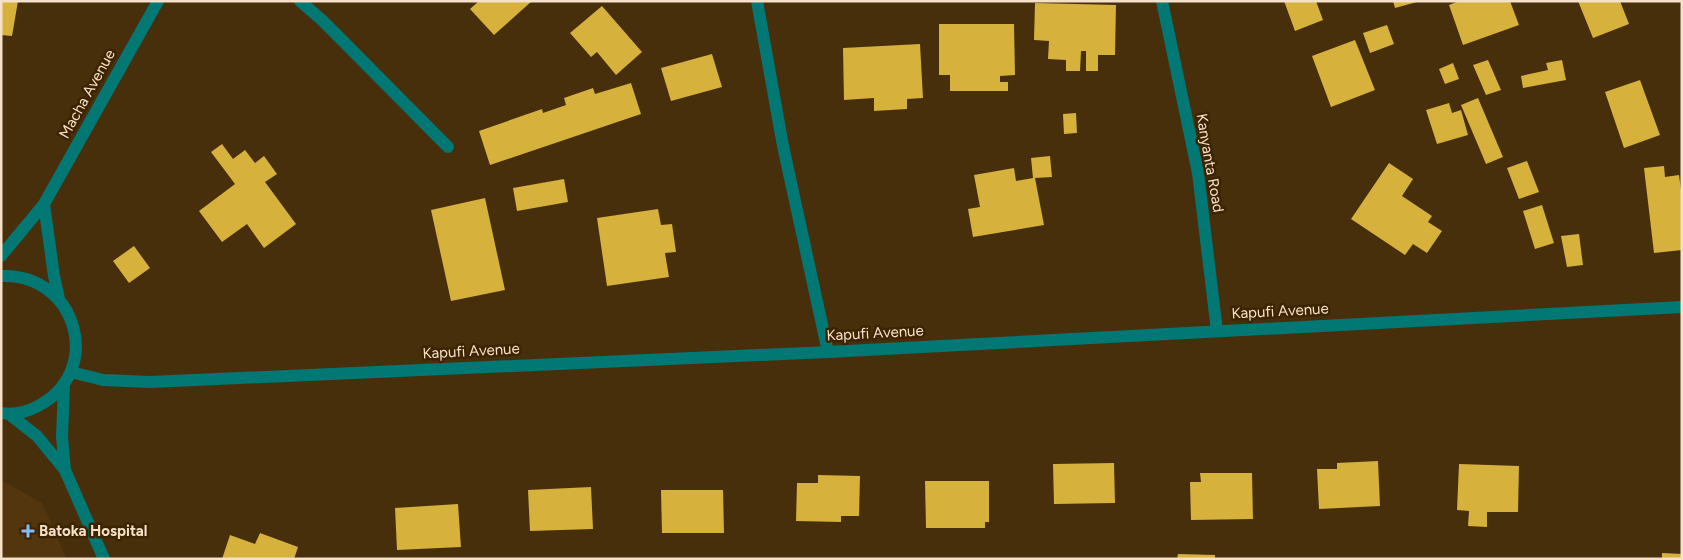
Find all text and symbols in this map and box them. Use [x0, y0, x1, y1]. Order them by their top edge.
street label: Macha Avenue [55, 46, 119, 142]
street label: Kanyanta Road [1192, 112, 1228, 214]
street label: Kapufi Avenue [1231, 299, 1329, 323]
street label: Kapufi Avenue [826, 321, 924, 345]
street label: Kapufi Avenue [422, 339, 520, 363]
place label: Batoka Hospital [39, 522, 148, 540]
marker: Batoka Hospital [21, 524, 35, 538]

